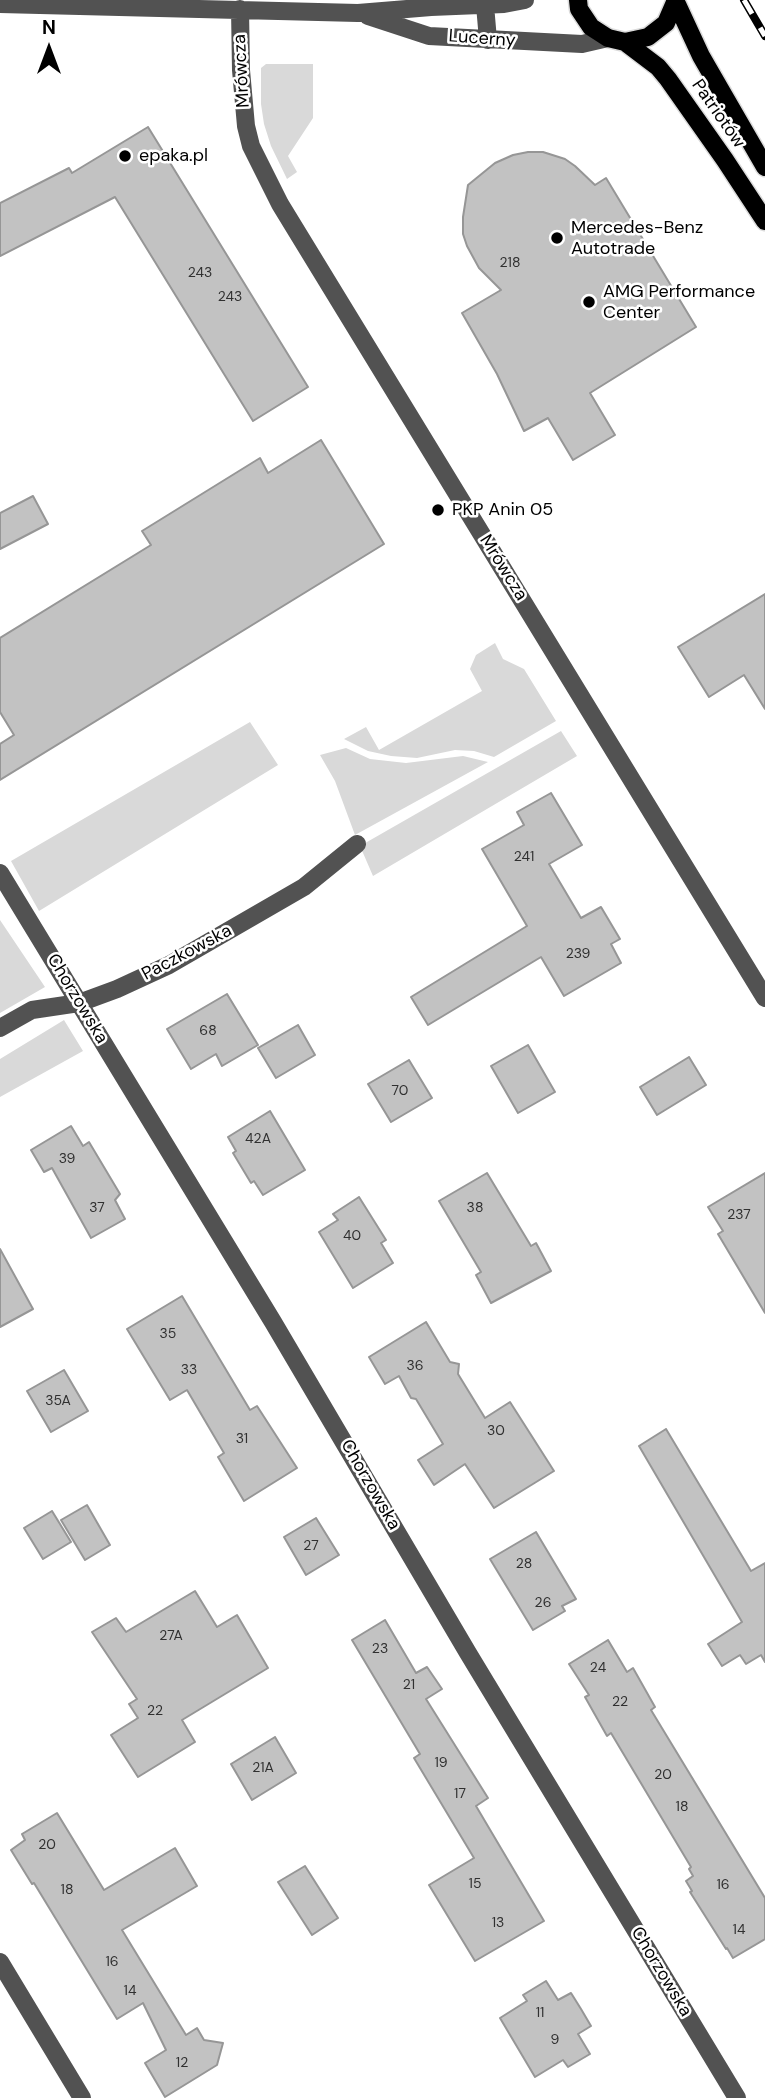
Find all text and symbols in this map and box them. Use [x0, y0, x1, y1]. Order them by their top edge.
north arrow [14, 14, 84, 84]
text: N [42, 15, 56, 40]
street label: Lucerny [448, 26, 516, 52]
street label: Mrówcza [229, 34, 255, 108]
street label: Patriotów [687, 76, 749, 152]
place label: epaka.pl [139, 145, 208, 167]
marker: epaka.pl [117, 148, 133, 164]
place label: Mercedes-Benz Autotrade [571, 217, 703, 260]
marker: Mercedes-Benz Autotrade [549, 230, 565, 246]
house number: 218 [500, 255, 520, 271]
house number: 243 [188, 265, 212, 281]
place label: AMG Performance Center [603, 281, 755, 324]
house number: 243 [218, 289, 242, 305]
marker: AMG Performance Center [581, 294, 597, 310]
place label: PKP Anin 05 [452, 499, 553, 521]
marker: PKP Anin 05 [430, 502, 446, 518]
street label: Mrówcza [474, 531, 532, 605]
house number: 241 [514, 849, 534, 865]
street label: Paczkowska [138, 920, 236, 986]
house number: 239 [566, 946, 590, 962]
street label: Chorzowska [42, 950, 112, 1048]
house number: 68 [199, 1023, 217, 1039]
house number: 70 [392, 1083, 408, 1099]
house number: 42A [245, 1131, 271, 1147]
house number: 39 [59, 1151, 75, 1167]
house number: 37 [89, 1200, 105, 1216]
house number: 38 [467, 1200, 483, 1216]
house number: 237 [727, 1207, 751, 1223]
house number: 40 [343, 1228, 361, 1244]
house number: 35 [160, 1326, 176, 1342]
house number: 36 [406, 1358, 424, 1374]
house number: 33 [181, 1362, 197, 1378]
house number: 35A [45, 1393, 71, 1409]
house number: 30 [487, 1423, 505, 1439]
house number: 31 [236, 1431, 248, 1447]
street label: Chorzowska [335, 1436, 405, 1534]
house number: 27 [303, 1538, 319, 1554]
house number: 28 [516, 1556, 532, 1572]
house number: 26 [535, 1595, 551, 1611]
house number: 27A [159, 1628, 183, 1644]
house number: 23 [372, 1641, 388, 1657]
house number: 24 [590, 1660, 606, 1676]
house number: 21 [403, 1677, 415, 1693]
house number: 22 [612, 1694, 628, 1710]
house number: 22 [147, 1703, 163, 1719]
house number: 19 [434, 1755, 448, 1771]
house number: 21A [252, 1760, 274, 1776]
house number: 20 [654, 1767, 672, 1783]
house number: 17 [454, 1786, 466, 1802]
house number: 18 [676, 1799, 688, 1815]
house number: 20 [38, 1837, 56, 1853]
house number: 15 [469, 1876, 481, 1892]
house number: 16 [716, 1877, 730, 1893]
house number: 18 [61, 1882, 73, 1898]
house number: 13 [492, 1915, 504, 1931]
house number: 14 [733, 1922, 745, 1938]
street label: Chorzowska [626, 1923, 696, 2021]
house number: 16 [105, 1954, 119, 1970]
house number: 14 [124, 1983, 136, 1999]
house number: 11 [536, 2005, 544, 2021]
house number: 9 [551, 2032, 559, 2048]
house number: 12 [176, 2055, 188, 2071]

